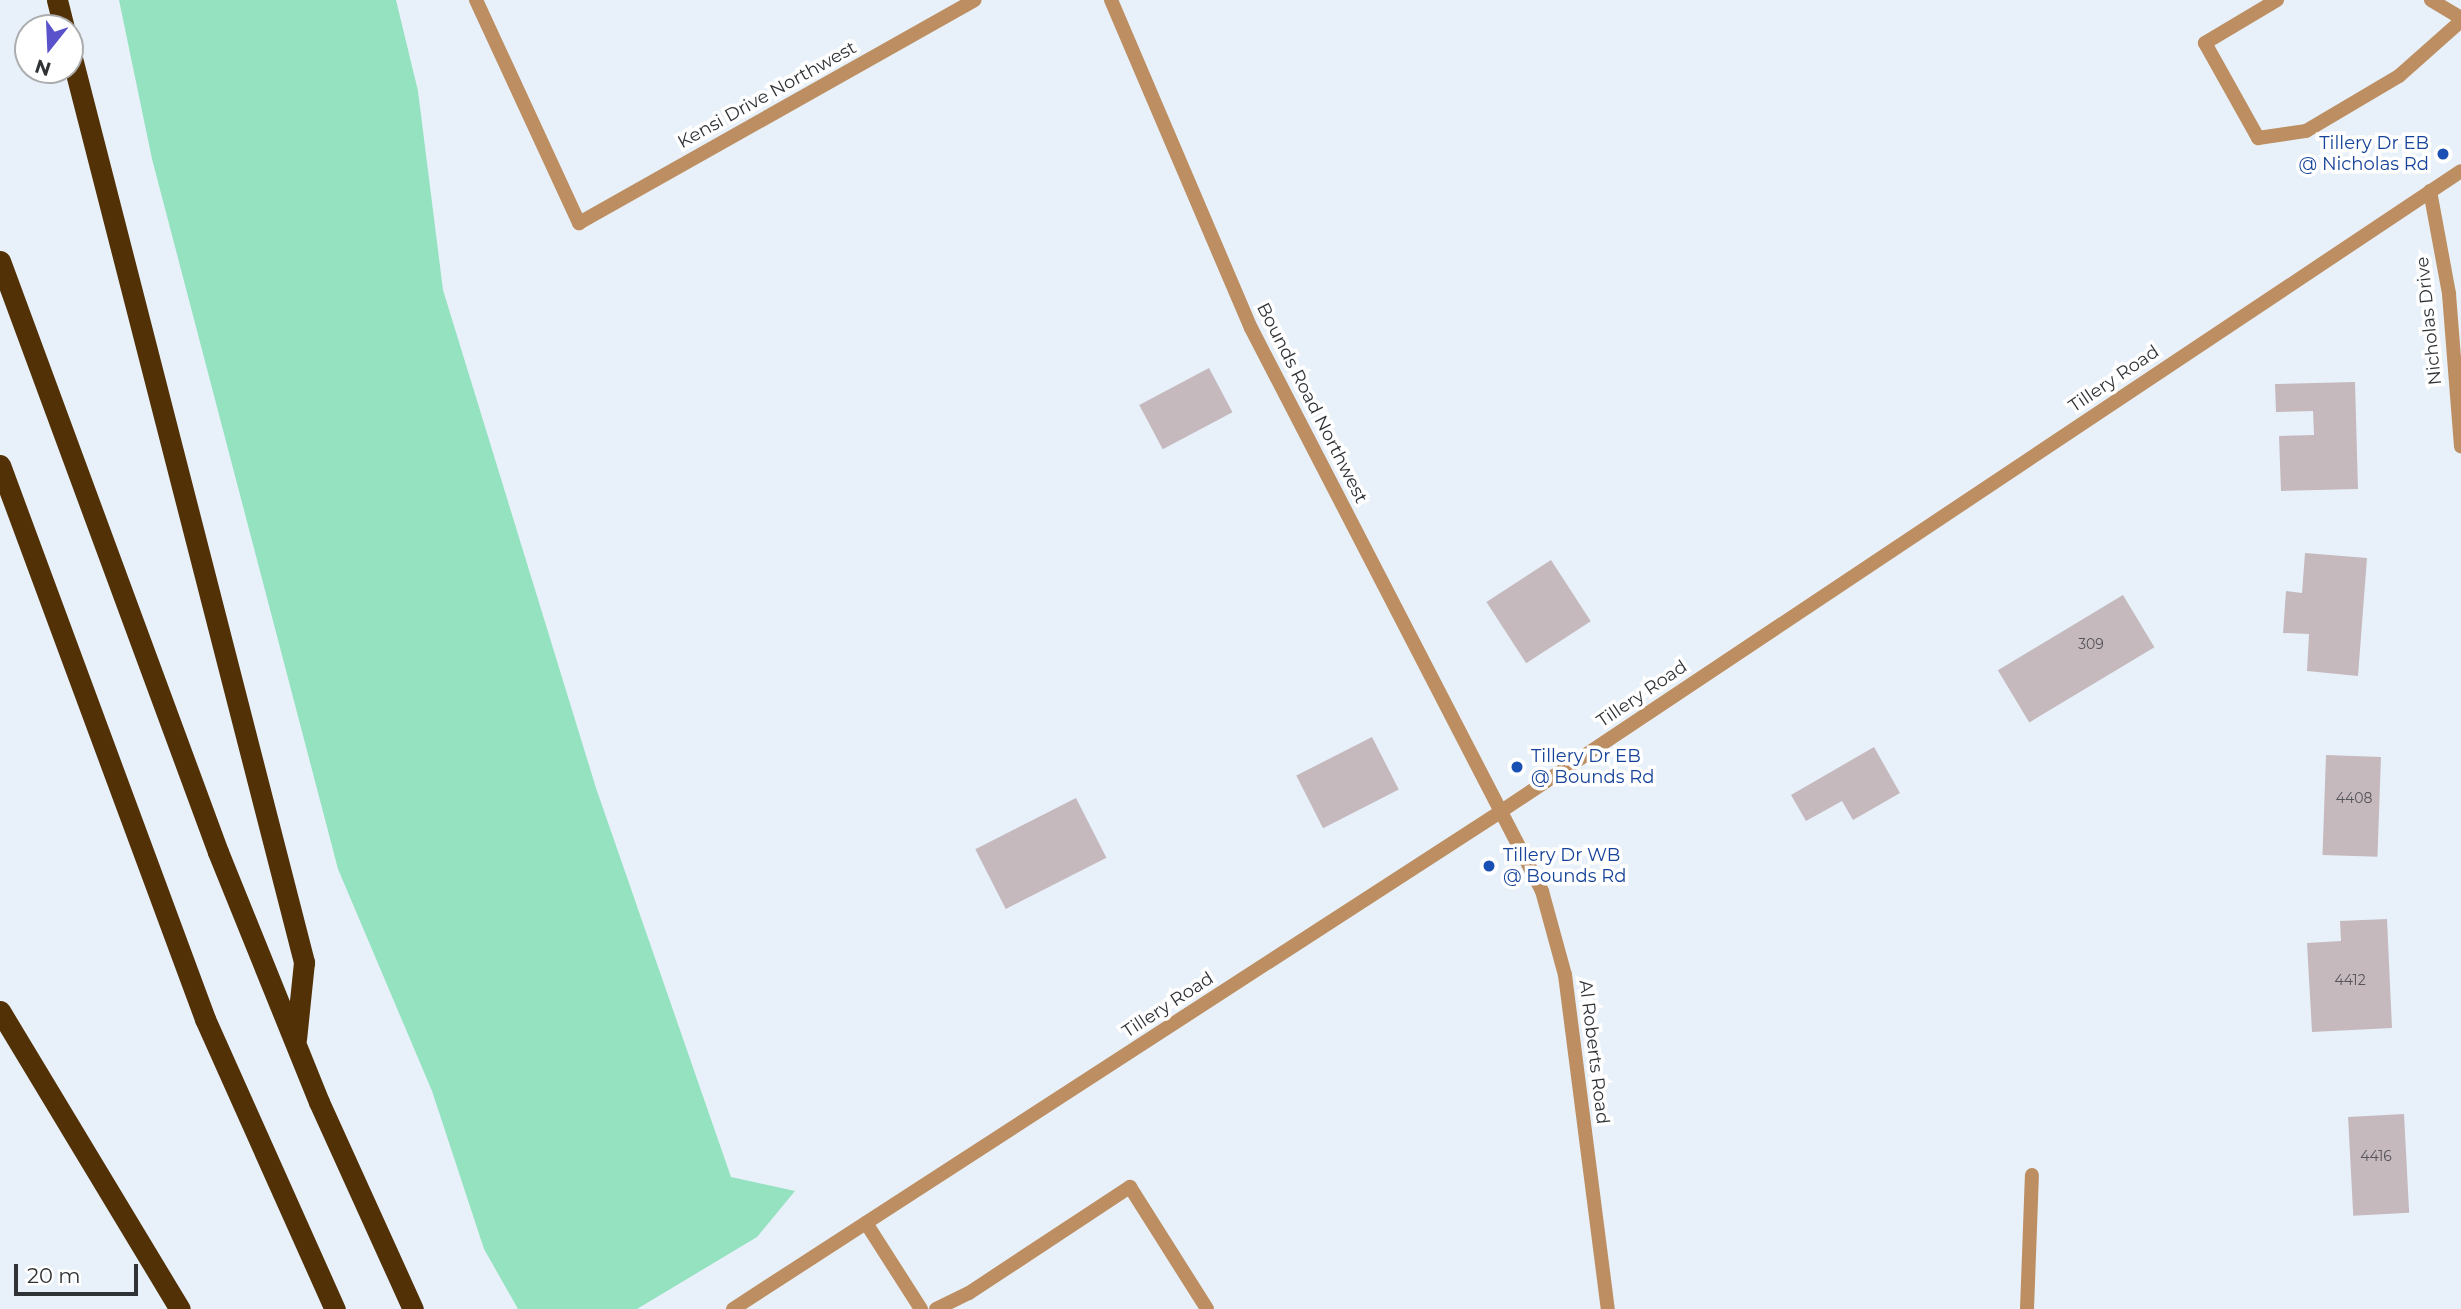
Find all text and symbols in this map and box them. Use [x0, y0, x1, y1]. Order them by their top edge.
north arrow [14, 14, 84, 84]
street label: Kensi Drive Northwest [674, 37, 860, 153]
text: N [32, 54, 54, 81]
place label: Tillery Dr EB @ Nicholas Rd [2299, 133, 2429, 176]
marker: Tillery Dr EB @ Nicholas Rd [2435, 146, 2451, 162]
street label: Nicholas Drive [2412, 256, 2446, 386]
street label: Bounds Road Northwest [1252, 299, 1372, 507]
street label: Tillery Road [2065, 341, 2163, 417]
house number: 309 [2078, 636, 2104, 652]
street label: Tillery Road [1593, 656, 1691, 732]
place label: Tillery Dr EB @ Bounds Rd [1531, 746, 1654, 788]
marker: Tillery Dr EB @ Bounds Rd [1509, 759, 1525, 775]
house number: 4408 [2336, 790, 2372, 806]
place label: Tillery Dr WB @ Bounds Rd [1503, 845, 1626, 888]
marker: Tillery Dr WB @ Bounds Rd [1481, 858, 1497, 874]
street label: Tillery Road [1118, 968, 1218, 1042]
house number: 4412 [2334, 972, 2366, 988]
street label: Al Roberts Road [1574, 979, 1614, 1125]
house number: 4416 [2360, 1148, 2392, 1164]
scale bar [18, 1250, 142, 1294]
text: 20 m [27, 1263, 81, 1288]

